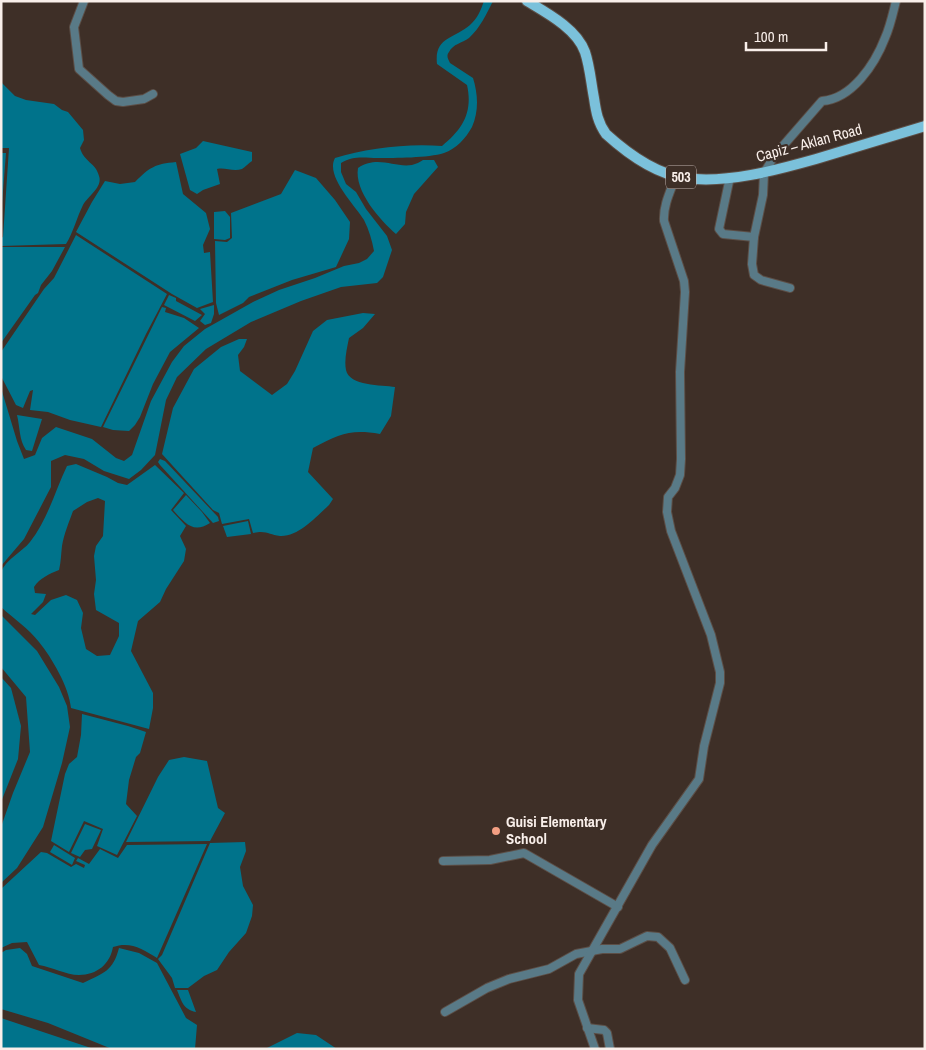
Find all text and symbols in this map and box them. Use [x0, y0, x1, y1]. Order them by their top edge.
scale bar [746, 20, 826, 52]
text: 100 m [754, 26, 788, 47]
street label: Capiz – Aklan Road [754, 118, 864, 167]
road number: 503 [666, 166, 696, 188]
place label: Guisi Elementary School [506, 811, 607, 849]
marker: Guisi Elementary School [490, 825, 502, 837]

